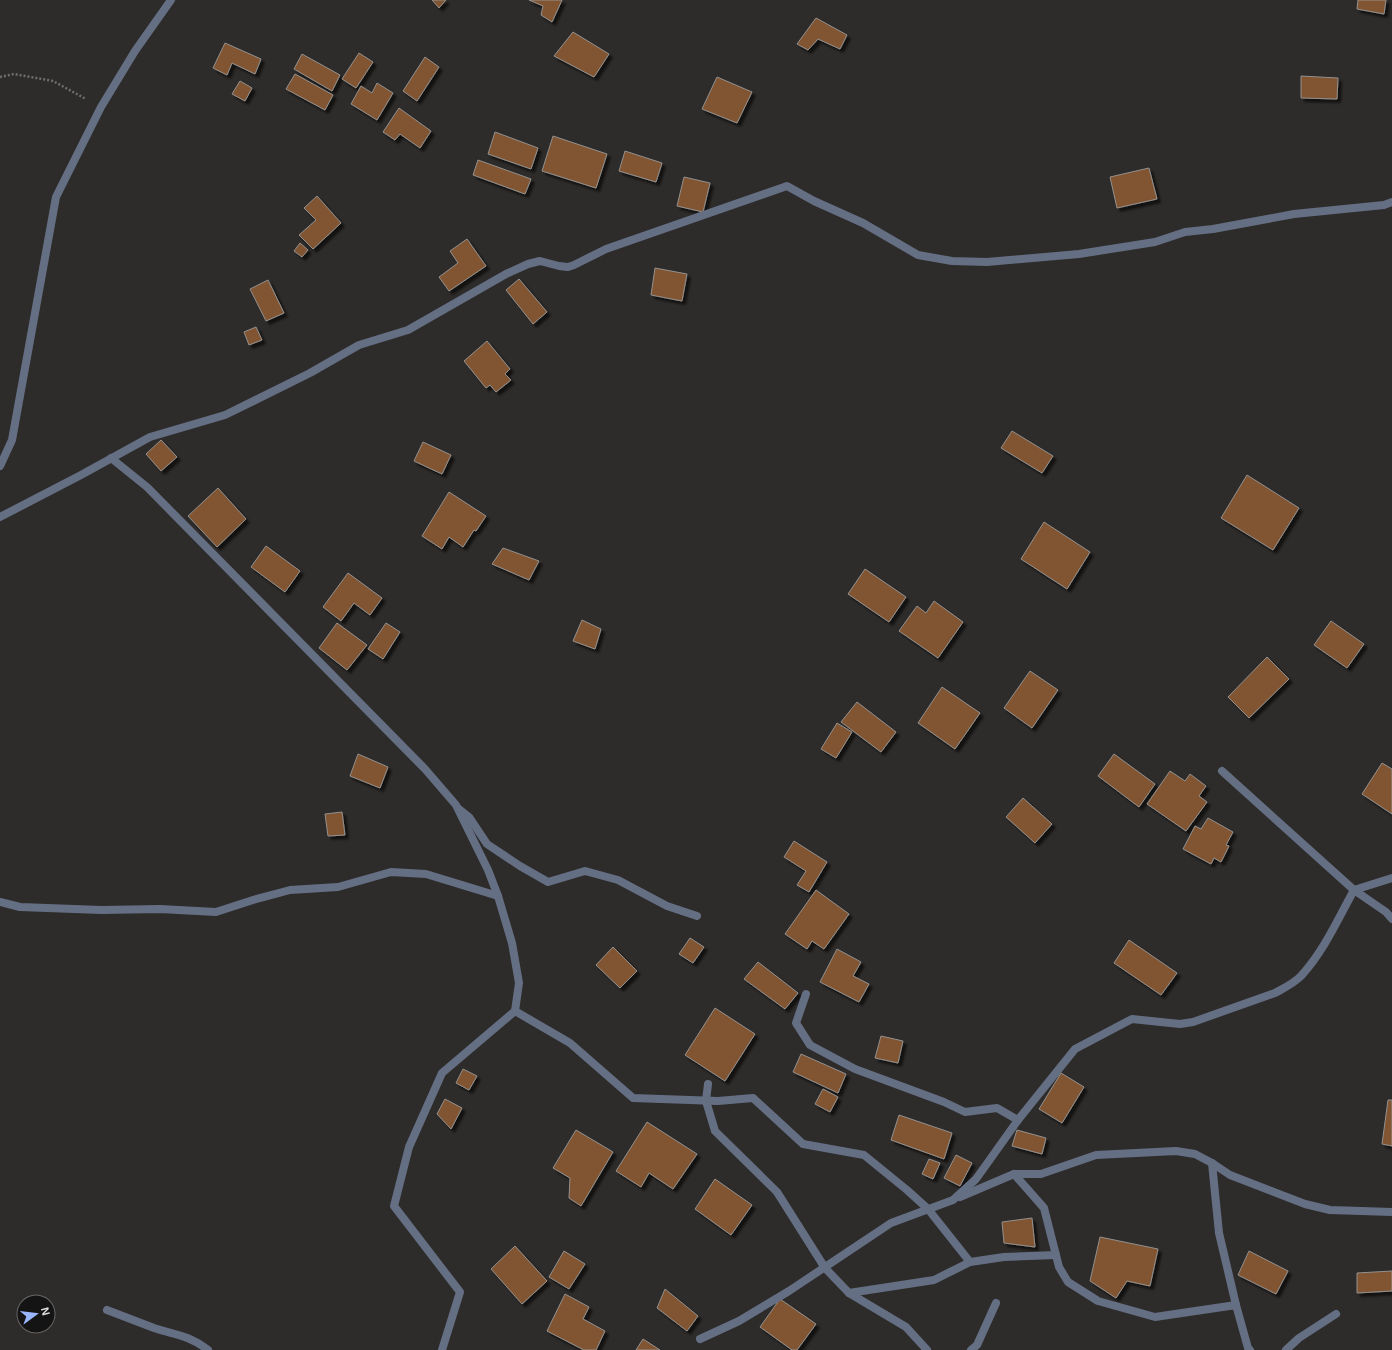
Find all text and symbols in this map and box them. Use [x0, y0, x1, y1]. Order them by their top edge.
north arrow [16, 1294, 56, 1334]
text: N [39, 1306, 52, 1317]

